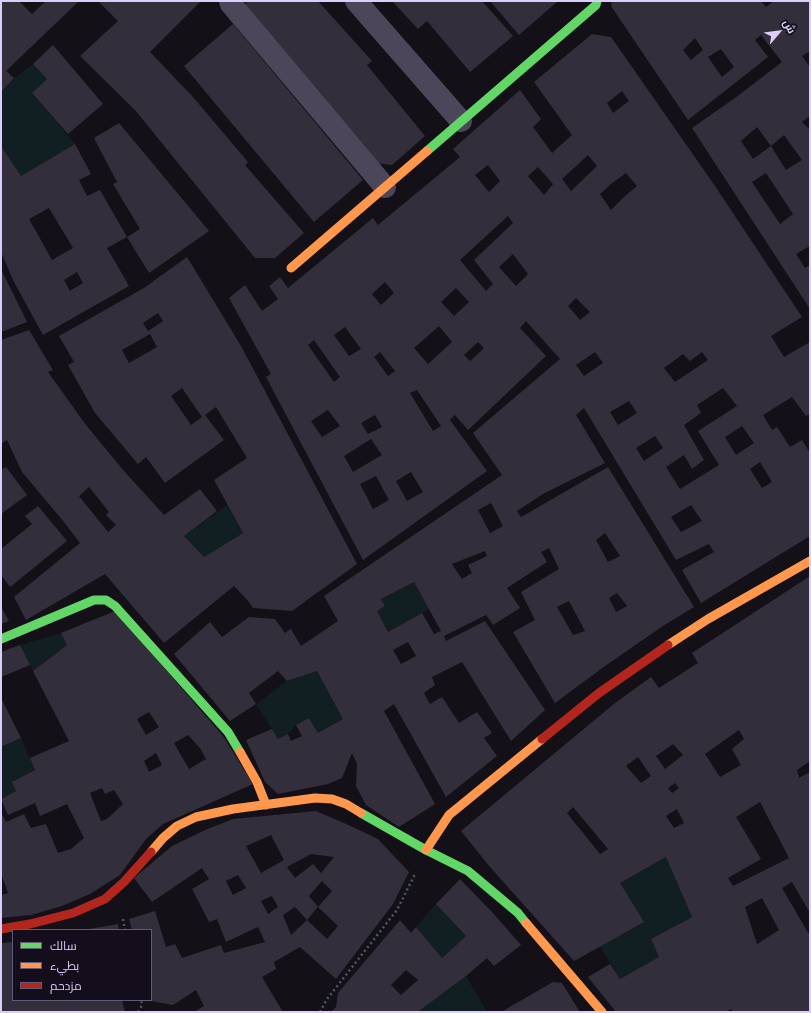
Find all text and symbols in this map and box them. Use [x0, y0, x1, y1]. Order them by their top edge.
north arrow [759, 12, 799, 52]
text: ش [781, 17, 798, 35]
legend [12, 929, 152, 1001]
text: سالك [50, 939, 77, 953]
text: بطيء [50, 959, 79, 973]
text: مزدحم [50, 979, 82, 993]

